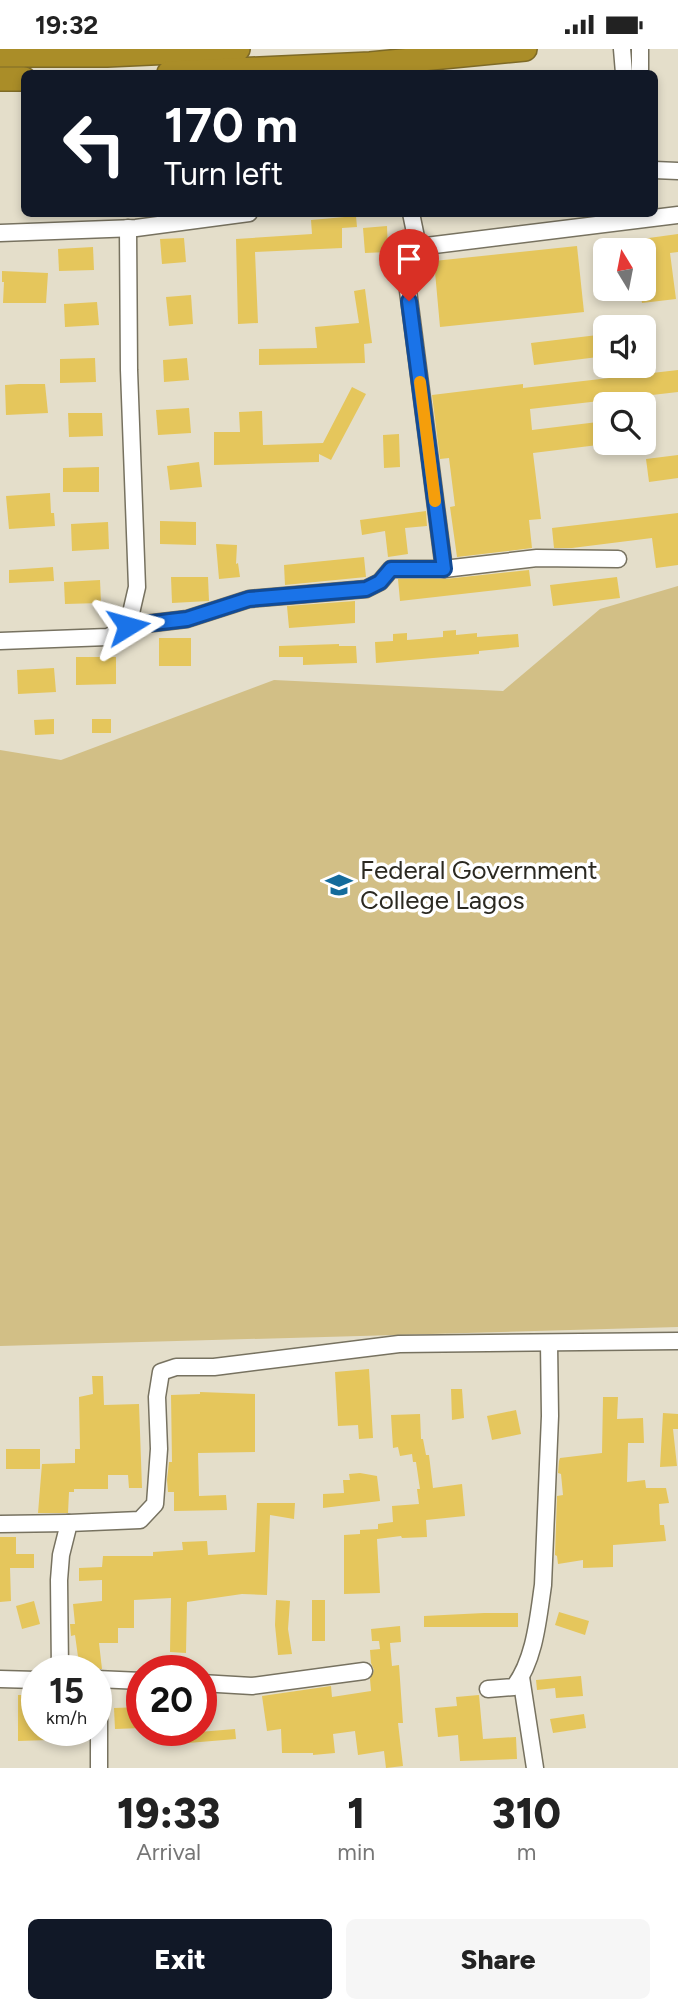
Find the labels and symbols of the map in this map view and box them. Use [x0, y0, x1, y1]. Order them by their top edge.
pin [379, 229, 439, 301]
north arrow [593, 238, 656, 301]
position arrow [91, 589, 165, 663]
place label: Federal Government College Lagos [360, 854, 598, 916]
school or university icon: Federal Government College Lagos [324, 870, 354, 900]
speed limit sign: 20 [126, 1655, 217, 1746]

